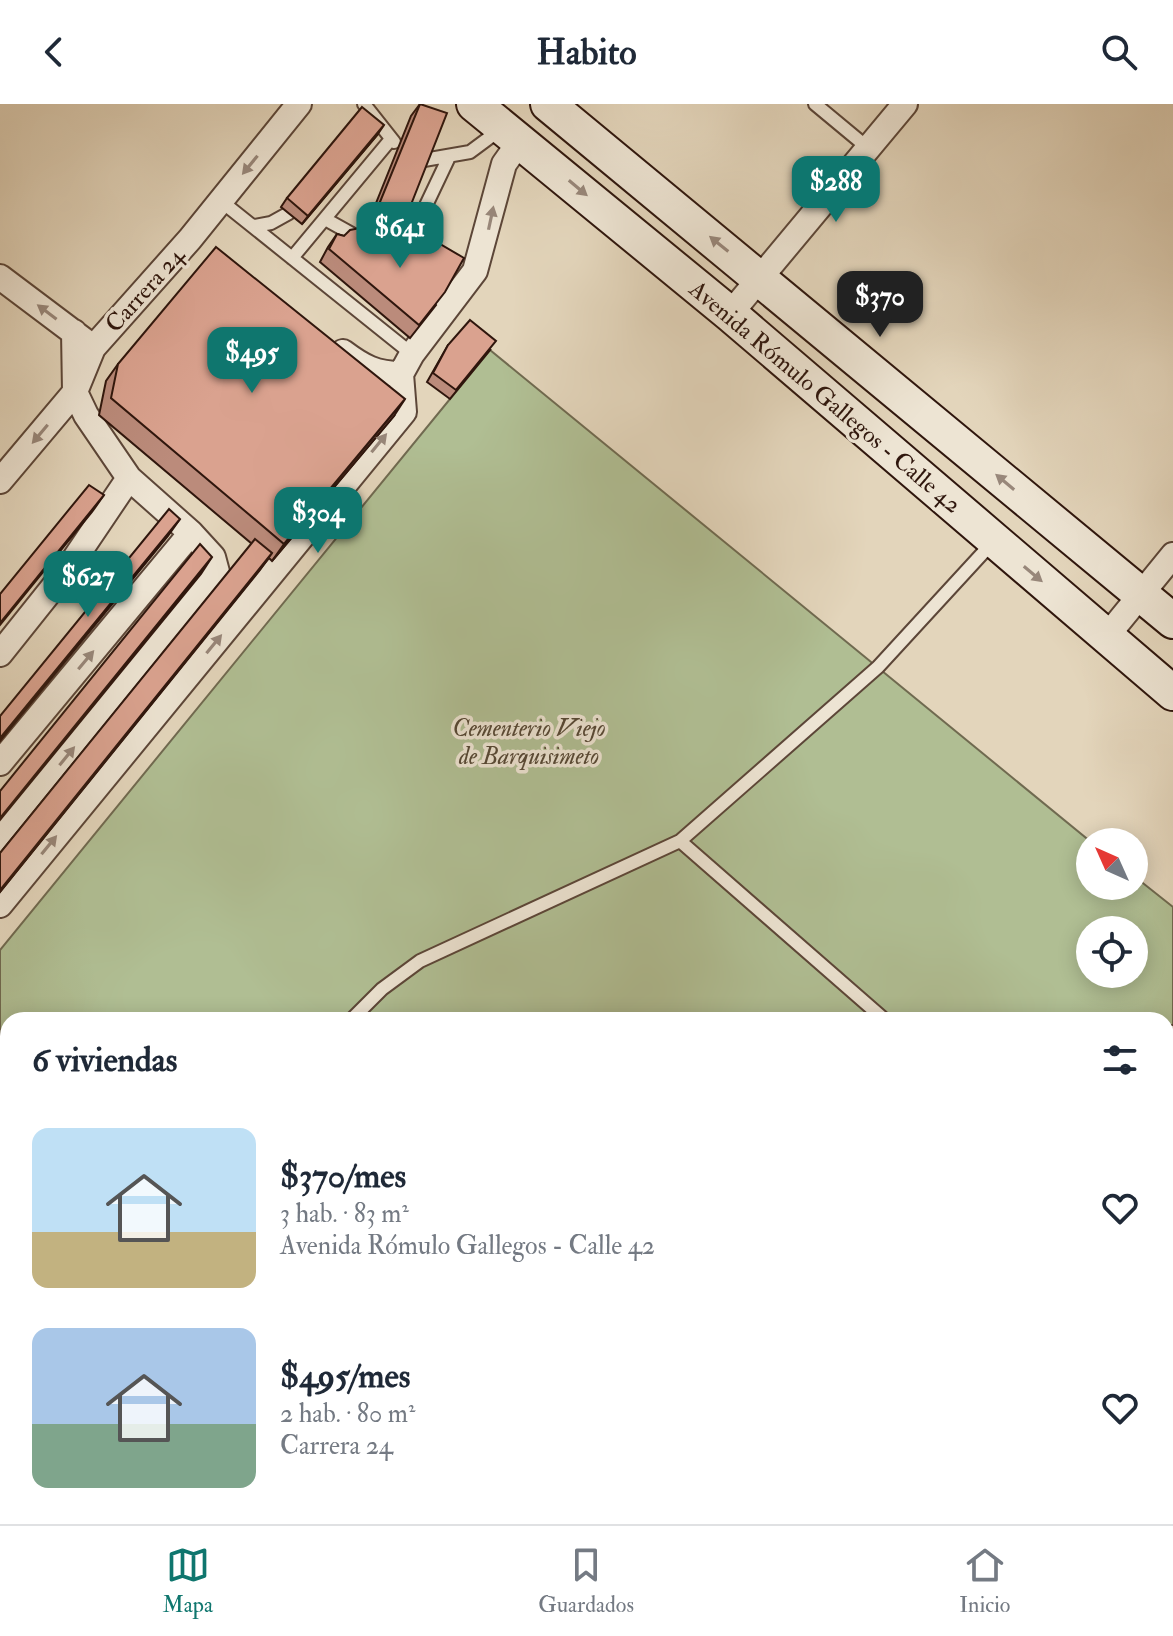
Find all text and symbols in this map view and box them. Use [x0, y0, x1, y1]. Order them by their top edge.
icon: back [32, 30, 76, 74]
text: Habito [536, 30, 637, 75]
icon: search [1097, 30, 1141, 74]
one-way arrow [242, 155, 259, 175]
pin: $288 [789, 156, 883, 224]
text: $288 [810, 166, 862, 198]
one-way arrow [568, 179, 588, 196]
pin: $641 [353, 202, 447, 270]
one-way arrow [485, 206, 498, 231]
text: $641 [374, 212, 426, 244]
one-way arrow [709, 236, 729, 253]
street label: Carrera 24 [99, 240, 192, 339]
pin: $370 [833, 271, 927, 339]
street label: Avenida Rómulo Gallegos - Calle 42 [682, 273, 968, 520]
text: $370 [855, 281, 905, 313]
one-way arrow [36, 305, 57, 321]
pin: $495 [205, 327, 299, 395]
text: $495 [225, 337, 279, 369]
one-way arrow [32, 424, 49, 444]
one-way arrow [370, 433, 387, 453]
one-way arrow [995, 473, 1016, 490]
pin: $304 [271, 487, 365, 555]
text: $304 [292, 497, 344, 529]
pin: $627 [41, 551, 135, 619]
text: $627 [62, 561, 114, 593]
one-way arrow [1023, 565, 1043, 582]
one-way arrow [205, 634, 222, 654]
one-way arrow [77, 650, 94, 670]
park label: Cementerio Viejo de Barquisimeto [453, 713, 605, 772]
one-way arrow [58, 746, 75, 766]
north arrow [1076, 828, 1148, 900]
map controls [1076, 828, 1148, 988]
one-way arrow [41, 835, 57, 855]
button: locate [1076, 916, 1148, 988]
icon: filters [1098, 1038, 1142, 1082]
text: 6 viviendas [32, 1039, 177, 1082]
text: $370/mes [280, 1155, 406, 1198]
icon: home [96, 1160, 192, 1256]
icon: heart [1098, 1186, 1142, 1230]
text: 3 hab. · 83 m² [280, 1198, 409, 1230]
text: Avenida Rómulo Gallegos - Calle 42 [280, 1230, 655, 1262]
text: $495/mes [280, 1355, 410, 1398]
icon: home [96, 1360, 192, 1456]
icon: heart [1098, 1386, 1142, 1430]
text: 2 hab. · 80 m² [280, 1398, 415, 1430]
text: Carrera 24 [280, 1430, 393, 1462]
tab: Mapa [163, 1543, 213, 1619]
tab: Guardados [538, 1543, 634, 1619]
tab: Inicio [959, 1543, 1010, 1619]

